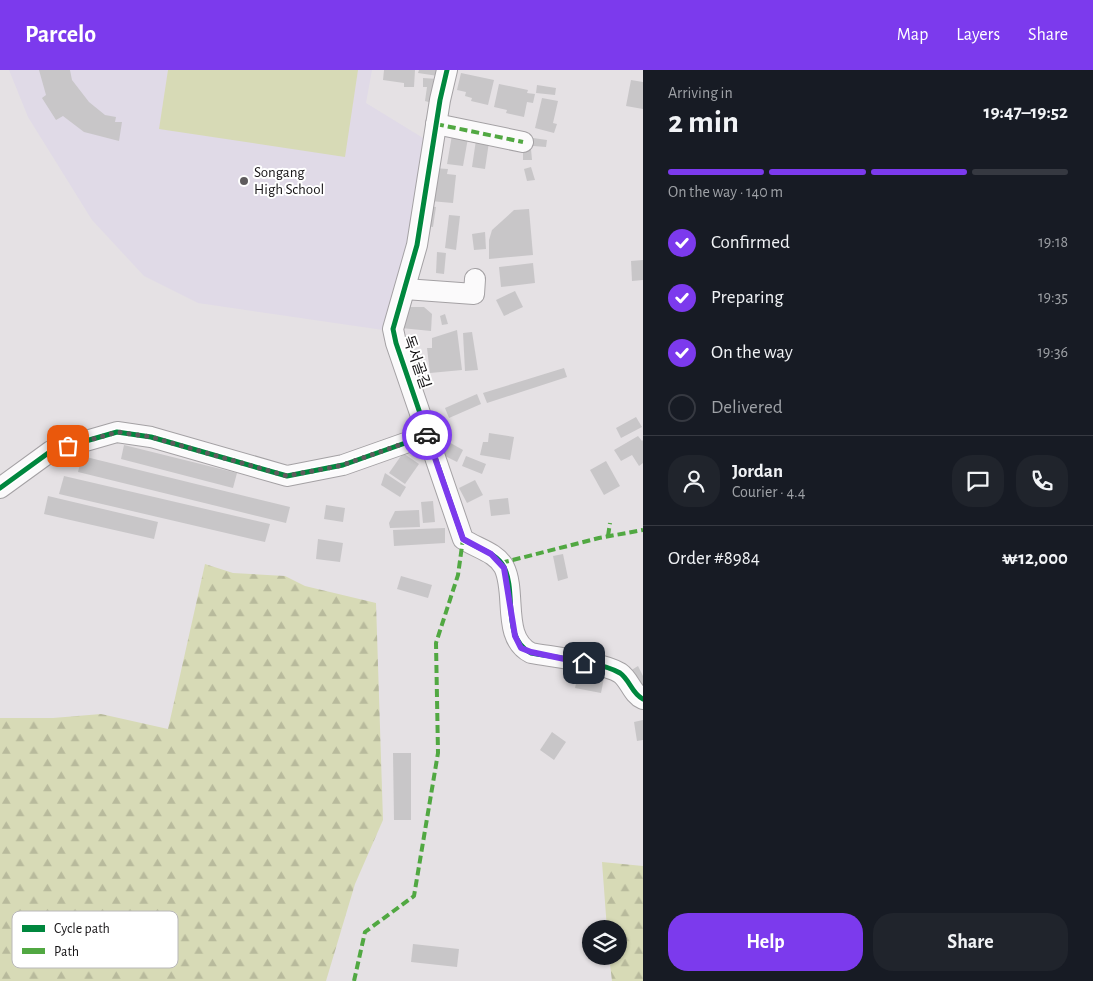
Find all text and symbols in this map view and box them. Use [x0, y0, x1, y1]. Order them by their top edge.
text: Parcelo [25, 23, 96, 47]
text: Map [897, 26, 928, 44]
text: Layers [956, 26, 1000, 44]
text: Share [1028, 26, 1068, 44]
text: Arriving in [668, 85, 733, 101]
text: 19:47–19:52 [984, 103, 1068, 122]
text: 2 min [668, 106, 739, 138]
place label: Songang High School [254, 165, 324, 197]
marker: Songang High School [238, 175, 250, 187]
text: On the way · 140 m [668, 184, 783, 200]
icon: check [668, 229, 696, 257]
text: Confirmed [711, 233, 790, 252]
text: 19:18 [1038, 234, 1068, 250]
icon: check [668, 284, 696, 312]
text: Preparing [711, 288, 784, 307]
text: 19:35 [1038, 289, 1068, 305]
street label: 독서골길 [400, 333, 434, 391]
icon: check [668, 339, 696, 367]
text: On the way [711, 343, 793, 362]
text: 19:36 [1037, 344, 1068, 360]
text: Delivered [711, 398, 783, 417]
courier [402, 410, 452, 460]
icon: car [413, 421, 441, 449]
pin [47, 425, 89, 467]
icon: bag [54, 432, 82, 460]
button: person [668, 455, 720, 507]
button: chat [952, 455, 1004, 507]
button: phone [1016, 455, 1068, 507]
text: Jordan [732, 462, 783, 481]
text: Courier · 4.4 [732, 484, 805, 500]
text: Order #8984 [668, 549, 760, 568]
text: ₩12,000 [1002, 549, 1068, 568]
pin [563, 642, 605, 684]
icon: home [570, 649, 598, 677]
legend [12, 911, 178, 968]
button: Help [668, 913, 863, 971]
button: Share [873, 913, 1068, 971]
map controls [582, 920, 627, 965]
button: layers [582, 920, 627, 965]
text: Cycle path [54, 922, 110, 936]
text: Path [54, 945, 79, 959]

